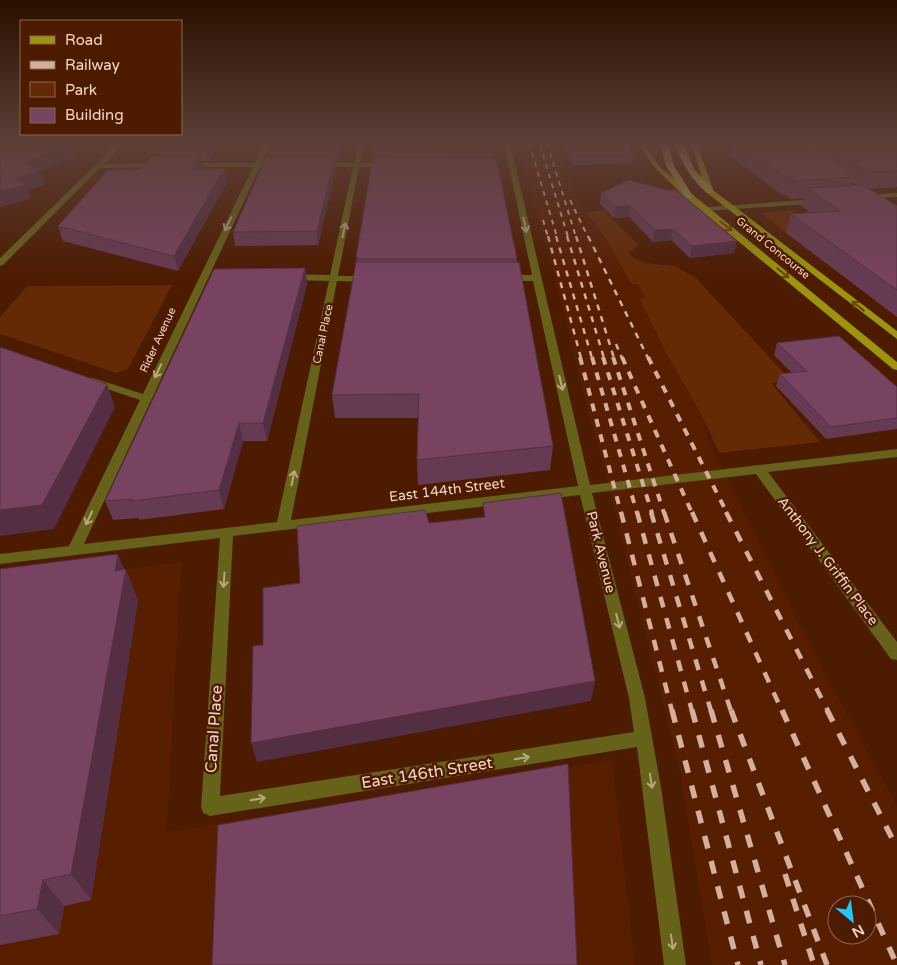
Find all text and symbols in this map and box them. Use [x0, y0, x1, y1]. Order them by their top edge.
legend [20, 20, 182, 135]
text: Road [65, 31, 103, 49]
text: Railway [65, 56, 120, 74]
text: Park [65, 81, 97, 99]
text: Building [65, 106, 124, 124]
street label: Grand Concourse [734, 214, 812, 282]
one-way arrow [223, 216, 232, 231]
one-way arrow [521, 216, 530, 232]
one-way arrow [719, 220, 732, 231]
one-way arrow [340, 222, 349, 238]
one-way arrow [776, 267, 789, 278]
one-way arrow [852, 300, 865, 311]
street label: Canal Place [310, 303, 336, 365]
street label: Rider Avenue [137, 305, 179, 375]
one-way arrow [152, 363, 162, 378]
one-way arrow [557, 375, 566, 391]
one-way arrow [289, 471, 299, 487]
street label: East 144th Street [388, 474, 506, 506]
street label: Anthony J. Griffin Place [774, 493, 882, 629]
street label: Park Avenue [583, 509, 619, 595]
one-way arrow [84, 510, 93, 525]
one-way arrow [219, 571, 228, 587]
one-way arrow [614, 613, 624, 629]
street label: Canal Place [201, 684, 227, 774]
street label: East 146th Street [360, 753, 494, 793]
one-way arrow [514, 753, 530, 763]
one-way arrow [646, 772, 656, 788]
one-way arrow [249, 794, 265, 804]
north arrow [827, 895, 877, 945]
text: N [849, 921, 867, 941]
one-way arrow [667, 933, 677, 949]

